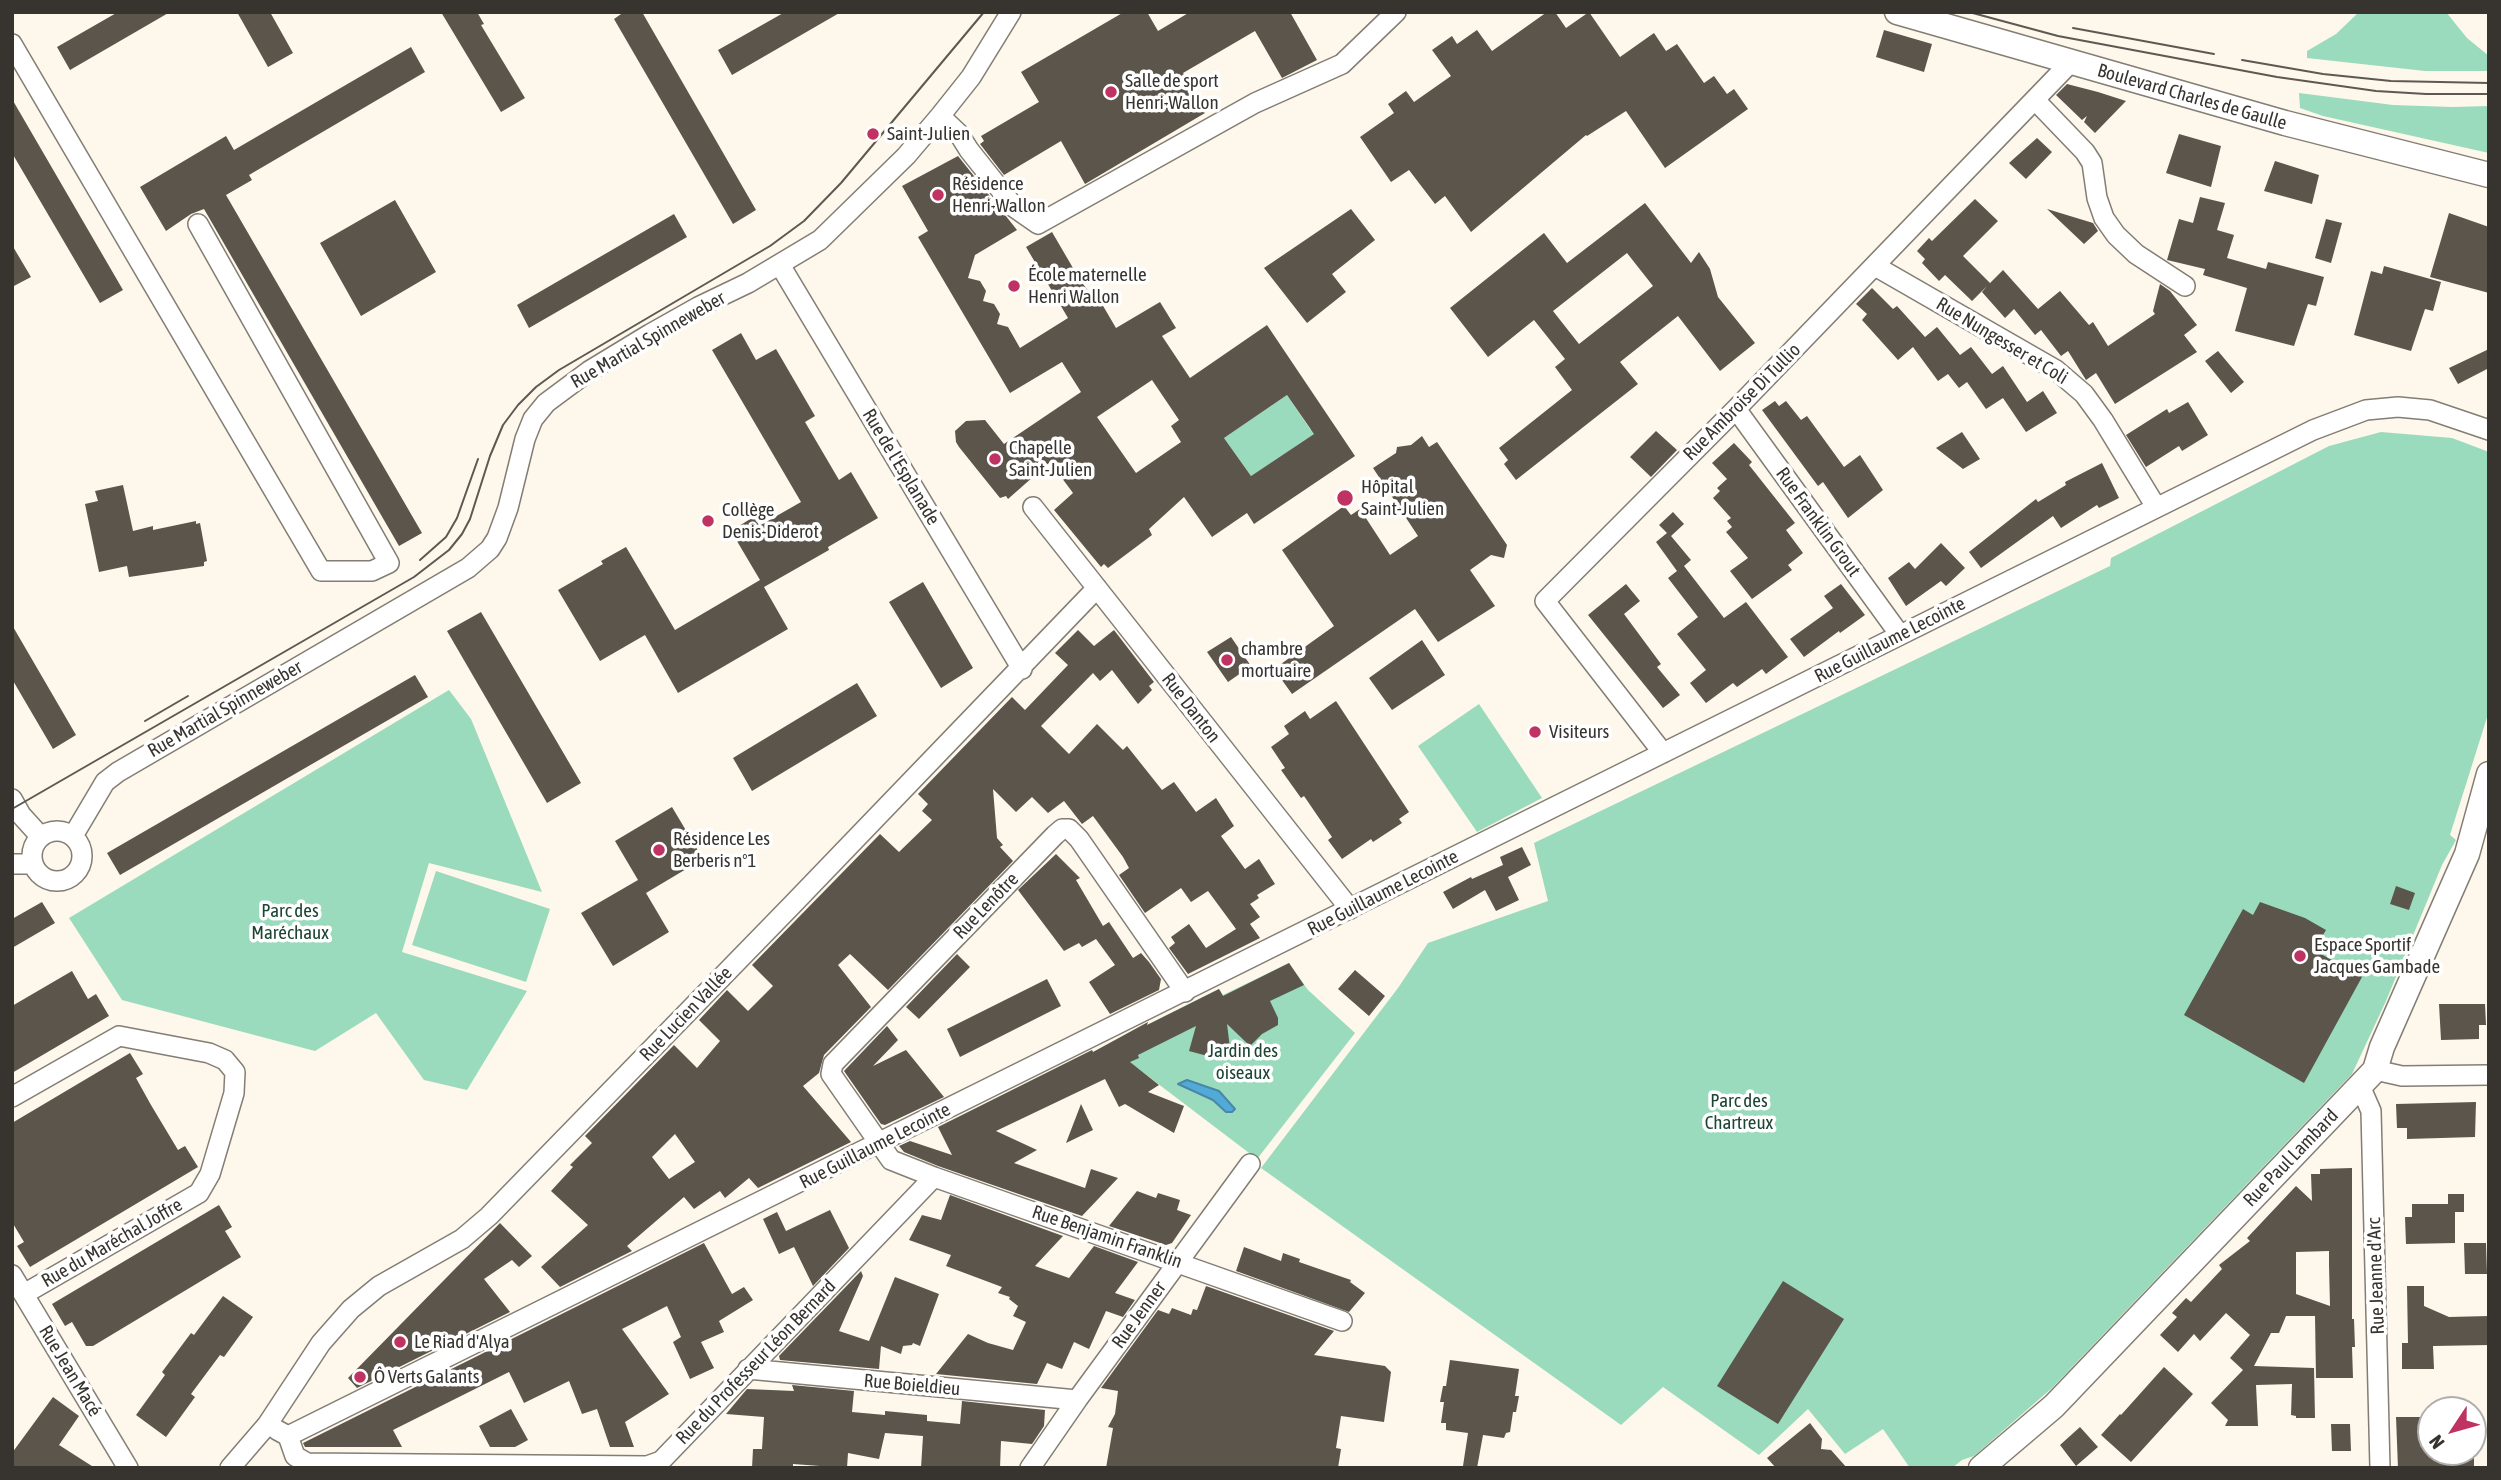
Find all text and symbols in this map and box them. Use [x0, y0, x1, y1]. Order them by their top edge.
street label: Boulevard Charles de Gaulle [2095, 59, 2289, 135]
place label: Salle de sport Henri-Wallon [1125, 70, 1219, 114]
marker: Salle de sport Henri-Wallon [1103, 84, 1119, 100]
place label: Saint-Julien [887, 123, 970, 145]
marker: Saint-Julien [865, 126, 881, 142]
place label: Résidence Henri-Wallon [952, 173, 1046, 217]
marker: Résidence Henri-Wallon [930, 187, 946, 203]
place label: École maternelle Henri Wallon [1028, 264, 1147, 308]
marker: École maternelle Henri Wallon [1006, 278, 1022, 294]
street label: Rue Martial Spinneweber [567, 287, 729, 393]
street label: Rue Nungesser et Coli [1932, 293, 2072, 389]
street label: Rue Ambroise Di Tullio [1679, 339, 1805, 465]
street label: Rue de l'Esplanade [857, 405, 945, 529]
place label: Chapelle Saint-Julien [1009, 437, 1092, 481]
marker: Chapelle Saint-Julien [987, 451, 1003, 467]
street label: Rue Franklin Grout [1771, 463, 1865, 581]
place label: Hôpital Saint-Julien [1361, 476, 1444, 520]
marker: Hôpital Saint-Julien [1335, 488, 1355, 508]
place label: Collège Denis-Diderot [722, 499, 819, 543]
marker: Collège Denis-Diderot [700, 513, 716, 529]
street label: Rue Guillaume Lecointe [1811, 592, 1969, 688]
place label: chambre mortuaire [1241, 638, 1311, 682]
marker: chambre mortuaire [1219, 652, 1235, 668]
street label: Rue Martial Spinneweber [144, 656, 306, 762]
street label: Rue Danton [1157, 669, 1225, 747]
place label: Visiteurs [1549, 721, 1609, 743]
marker: Visiteurs [1527, 724, 1543, 740]
place label: Résidence Les Berberis n°1 [673, 828, 770, 872]
marker: Résidence Les Berberis n°1 [651, 842, 667, 858]
street label: Rue Guillaume Lecointe [1304, 845, 1462, 941]
street label: Rue Lenôtre [949, 868, 1023, 944]
park label: Parc des Maréchaux [251, 900, 329, 944]
place label: Espace Sportif Jacques Gambade [2314, 934, 2440, 978]
marker: Espace Sportif Jacques Gambade [2292, 948, 2308, 964]
street label: Rue Lucien Vallée [635, 962, 737, 1066]
park label: Jardin des oiseaux [1208, 1040, 1278, 1084]
park label: Parc des Chartreux [1705, 1090, 1773, 1134]
street label: Rue Guillaume Lecointe [796, 1098, 954, 1194]
street label: Rue Paul Lambard [2239, 1104, 2343, 1212]
street label: Rue du Maréchal Joffre [38, 1193, 186, 1293]
street label: Rue Benjamin Franklin [1029, 1201, 1185, 1273]
street label: Rue Jeanne d'Arc [2363, 1217, 2389, 1335]
street label: Rue du Professeur Léon Bernard [671, 1275, 841, 1449]
street label: Rue Jenner [1107, 1277, 1171, 1353]
street label: Rue Jean Macé [34, 1321, 106, 1421]
place label: Le Riad d'Alya [414, 1331, 510, 1353]
marker: Le Riad d'Alya [392, 1334, 408, 1350]
place label: Ô Verts Galants [374, 1366, 479, 1388]
marker: Ô Verts Galants [352, 1369, 368, 1385]
street label: Rue Boieldieu [863, 1369, 961, 1401]
north arrow [2417, 1396, 2487, 1466]
text: N [2424, 1431, 2449, 1453]

